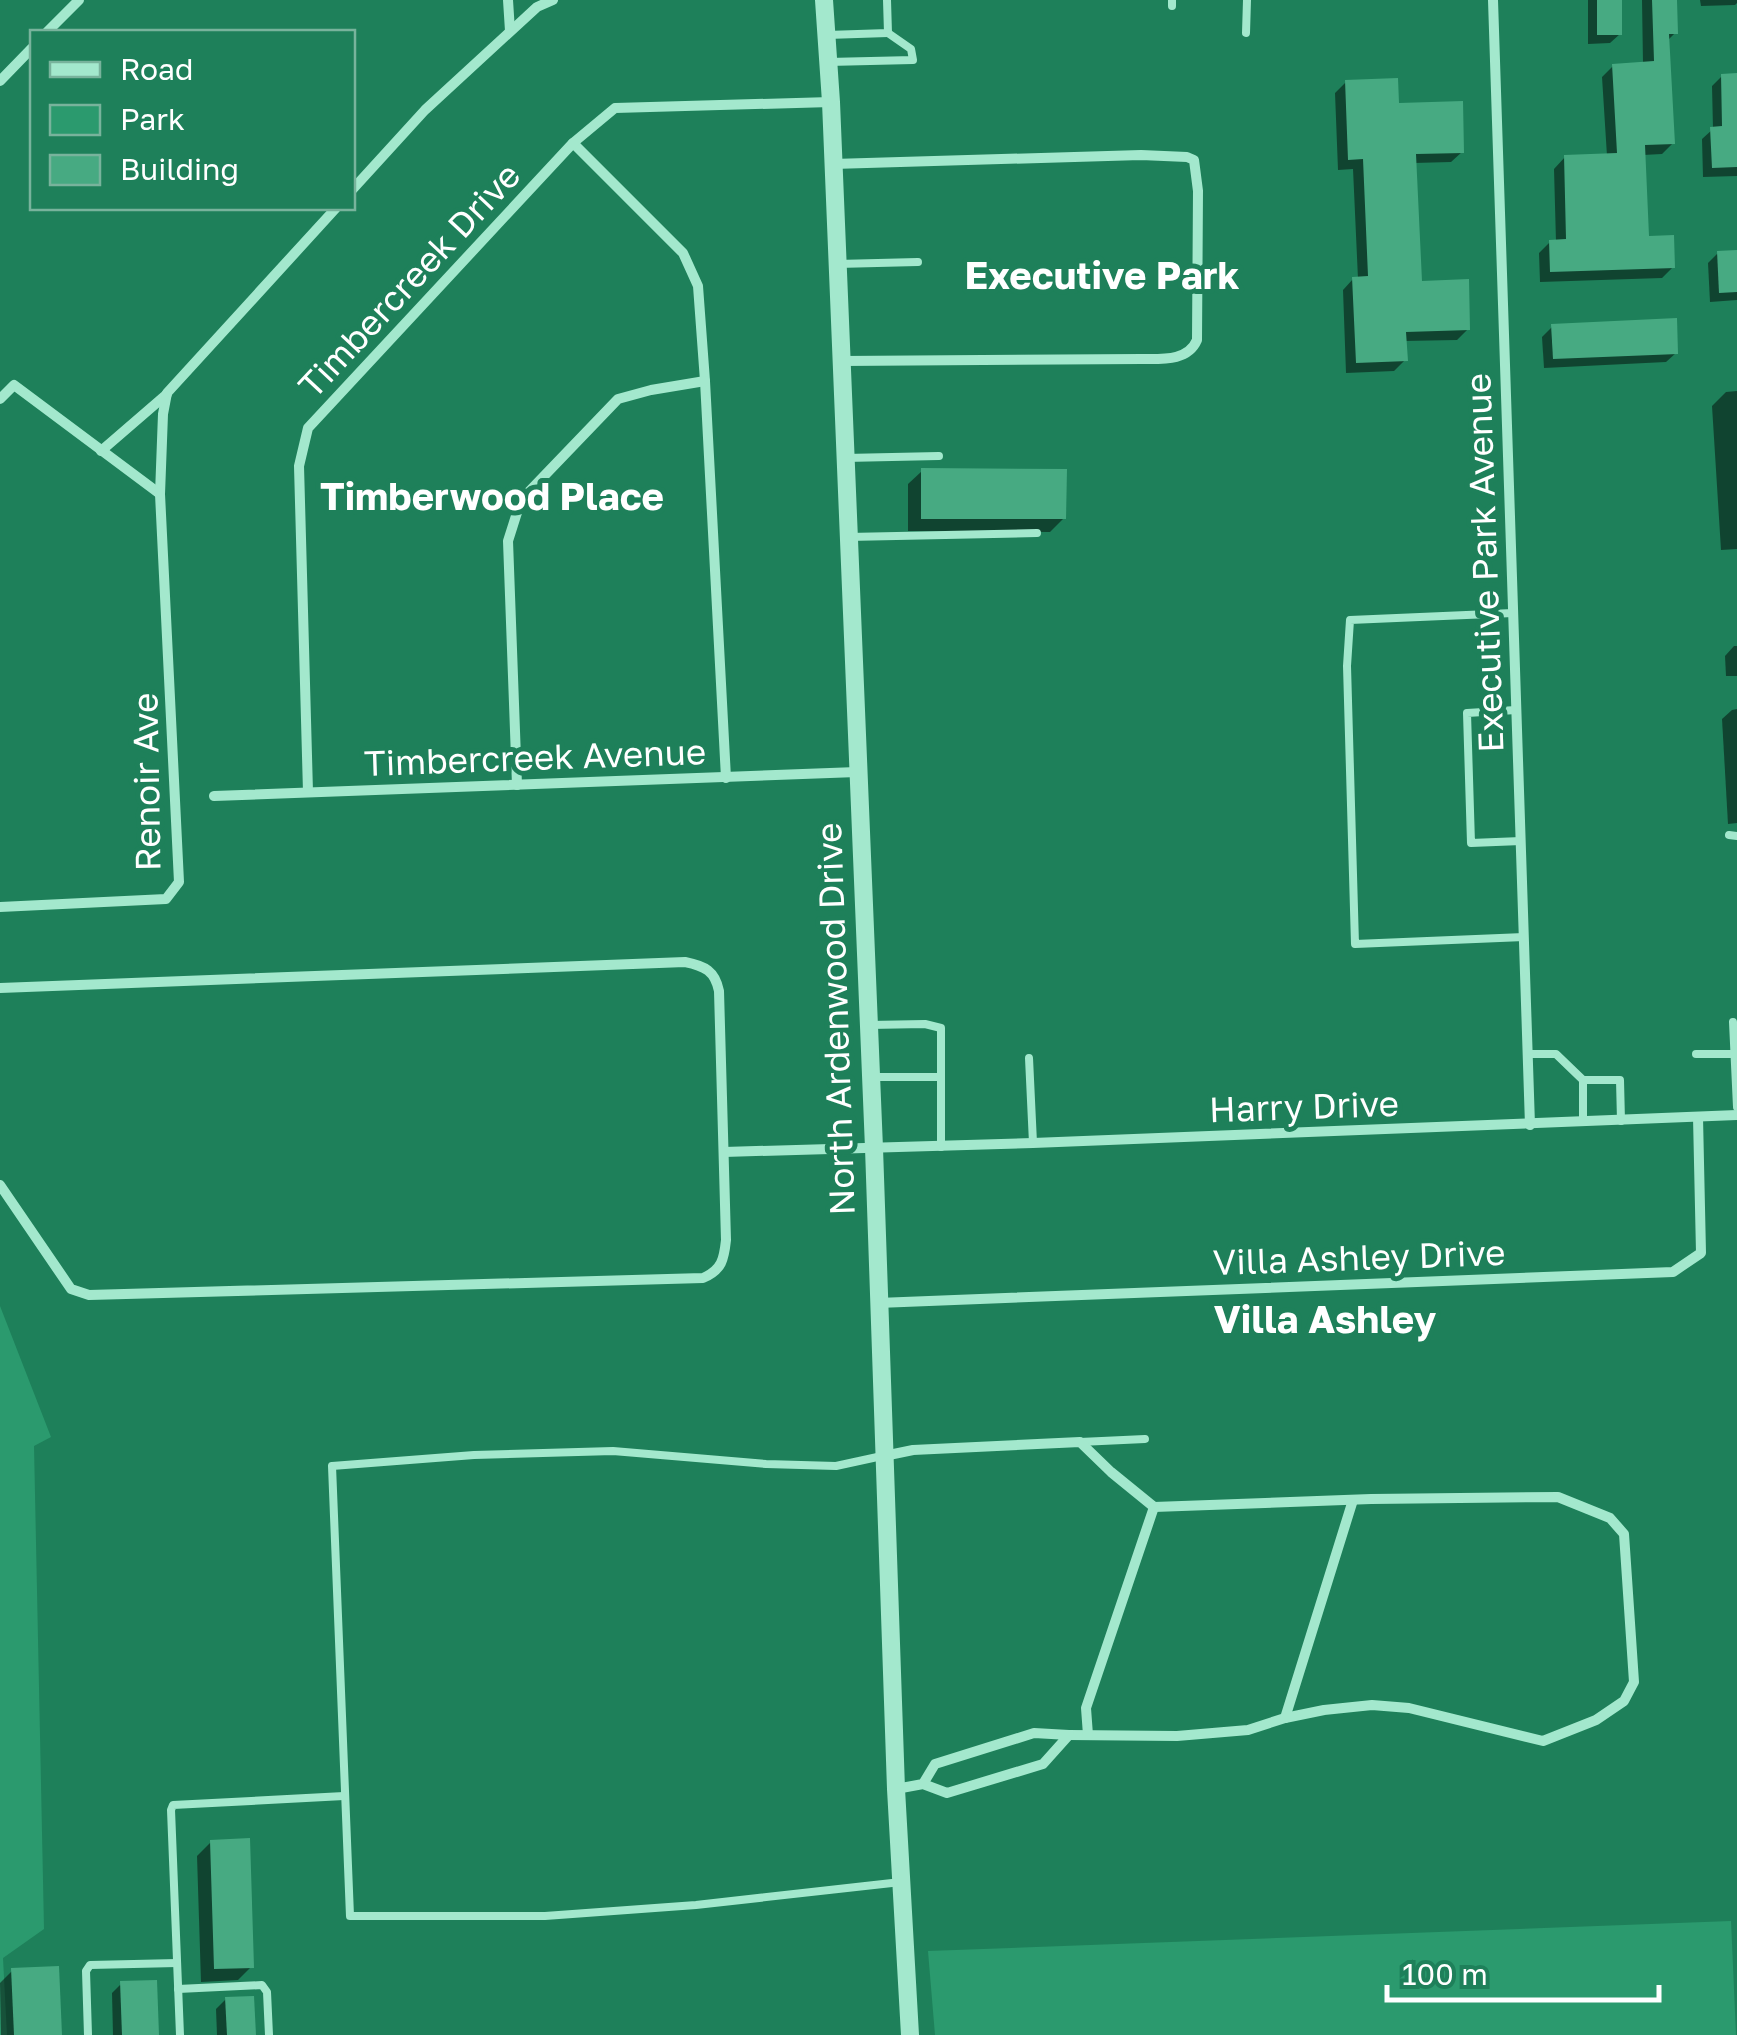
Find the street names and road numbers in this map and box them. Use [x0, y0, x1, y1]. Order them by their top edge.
street label: Timbercreek Drive [289, 154, 529, 406]
street label: Executive Park Avenue [1456, 372, 1512, 754]
street label: Renoir Ave [123, 692, 169, 872]
street label: Timbercreek Avenue [363, 730, 707, 784]
street label: North Ardenwood Drive [807, 822, 863, 1216]
street label: Harry Drive [1208, 1082, 1400, 1130]
street label: Villa Ashley Drive [1212, 1231, 1506, 1283]

